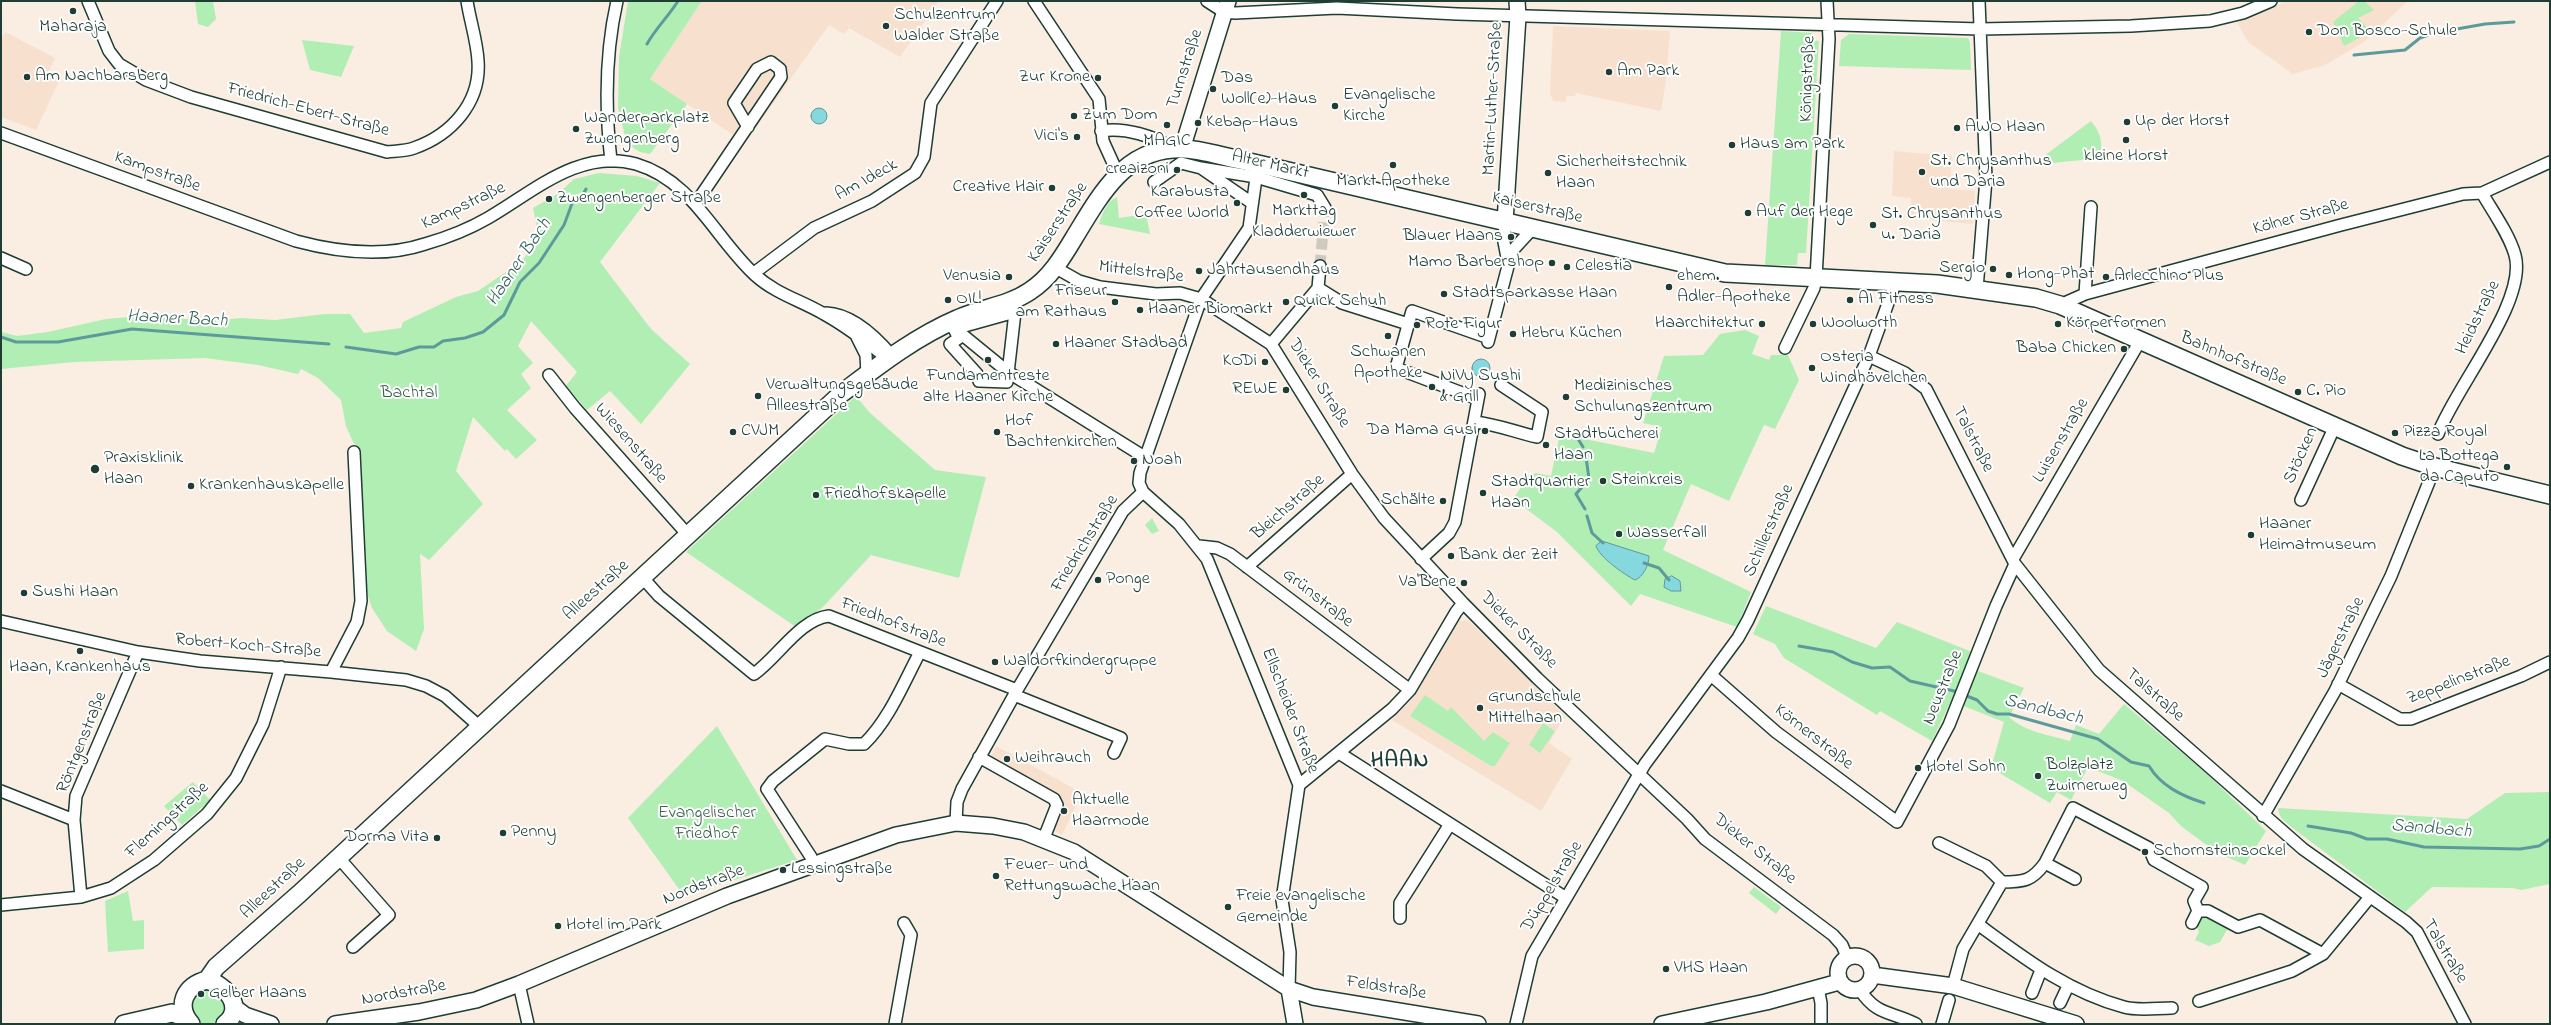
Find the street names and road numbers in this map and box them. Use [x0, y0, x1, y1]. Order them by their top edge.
street label: Martin-Luther-Straße [1479, 22, 1509, 176]
street label: Turnstraße [1163, 27, 1209, 111]
street label: Königstraße [1797, 36, 1821, 122]
street label: Friedrich-Ebert-Straße [225, 79, 391, 143]
street label: Kampstraße [111, 147, 203, 199]
street label: Alter Markt [1229, 147, 1311, 185]
street label: Am Ideck [832, 155, 902, 207]
street label: Kampstraße [419, 178, 509, 236]
street label: Kaiserstraße [1024, 179, 1094, 267]
street label: Kaiserstraße [1490, 188, 1584, 230]
street label: Kölner Straße [2251, 195, 2351, 241]
street label: Mittelstraße [1097, 257, 1185, 289]
street label: Heidstraße [2452, 277, 2506, 359]
street label: Bahnhofstraße [2177, 328, 2289, 392]
street label: Dieker Straße [1282, 335, 1354, 433]
street label: Luisenstraße [2029, 395, 2095, 487]
street label: Wiesenstraße [589, 399, 671, 489]
street label: Talstraße [1946, 403, 1998, 477]
street label: Stöcken [2280, 424, 2324, 488]
street label: Bleichstraße [1248, 470, 1330, 546]
street label: Schillerstraße [1740, 481, 1800, 581]
street label: Friedrichstraße [1048, 491, 1124, 597]
street label: Alleestraße [560, 556, 634, 626]
street label: Grünstraße [1277, 565, 1357, 633]
street label: Dieker Straße [1475, 588, 1561, 674]
street label: Friedhofstraße [837, 594, 949, 654]
street label: Jägerstraße [2313, 594, 2371, 682]
street label: Robert-Koch-Straße [174, 630, 322, 664]
street label: Ellscheider Straße [1255, 645, 1323, 777]
street label: Neustraße [1919, 648, 1969, 728]
street label: Zeppelinstraße [2404, 651, 2514, 711]
street label: Talstraße [2120, 665, 2188, 727]
street label: Röntgenstraße [53, 689, 113, 797]
street label: Körnerstraße [1769, 700, 1857, 776]
street label: Flemingstraße [122, 778, 214, 864]
street label: Dieker Straße [1708, 810, 1800, 890]
street label: Düppelstraße [1517, 838, 1589, 936]
street label: Alleestraße [237, 853, 311, 925]
street label: Nordstraße [660, 861, 748, 911]
street label: Talstraße [2416, 916, 2472, 988]
street label: Feldstraße [1344, 972, 1428, 1006]
street label: Nordstraße [360, 976, 448, 1012]

